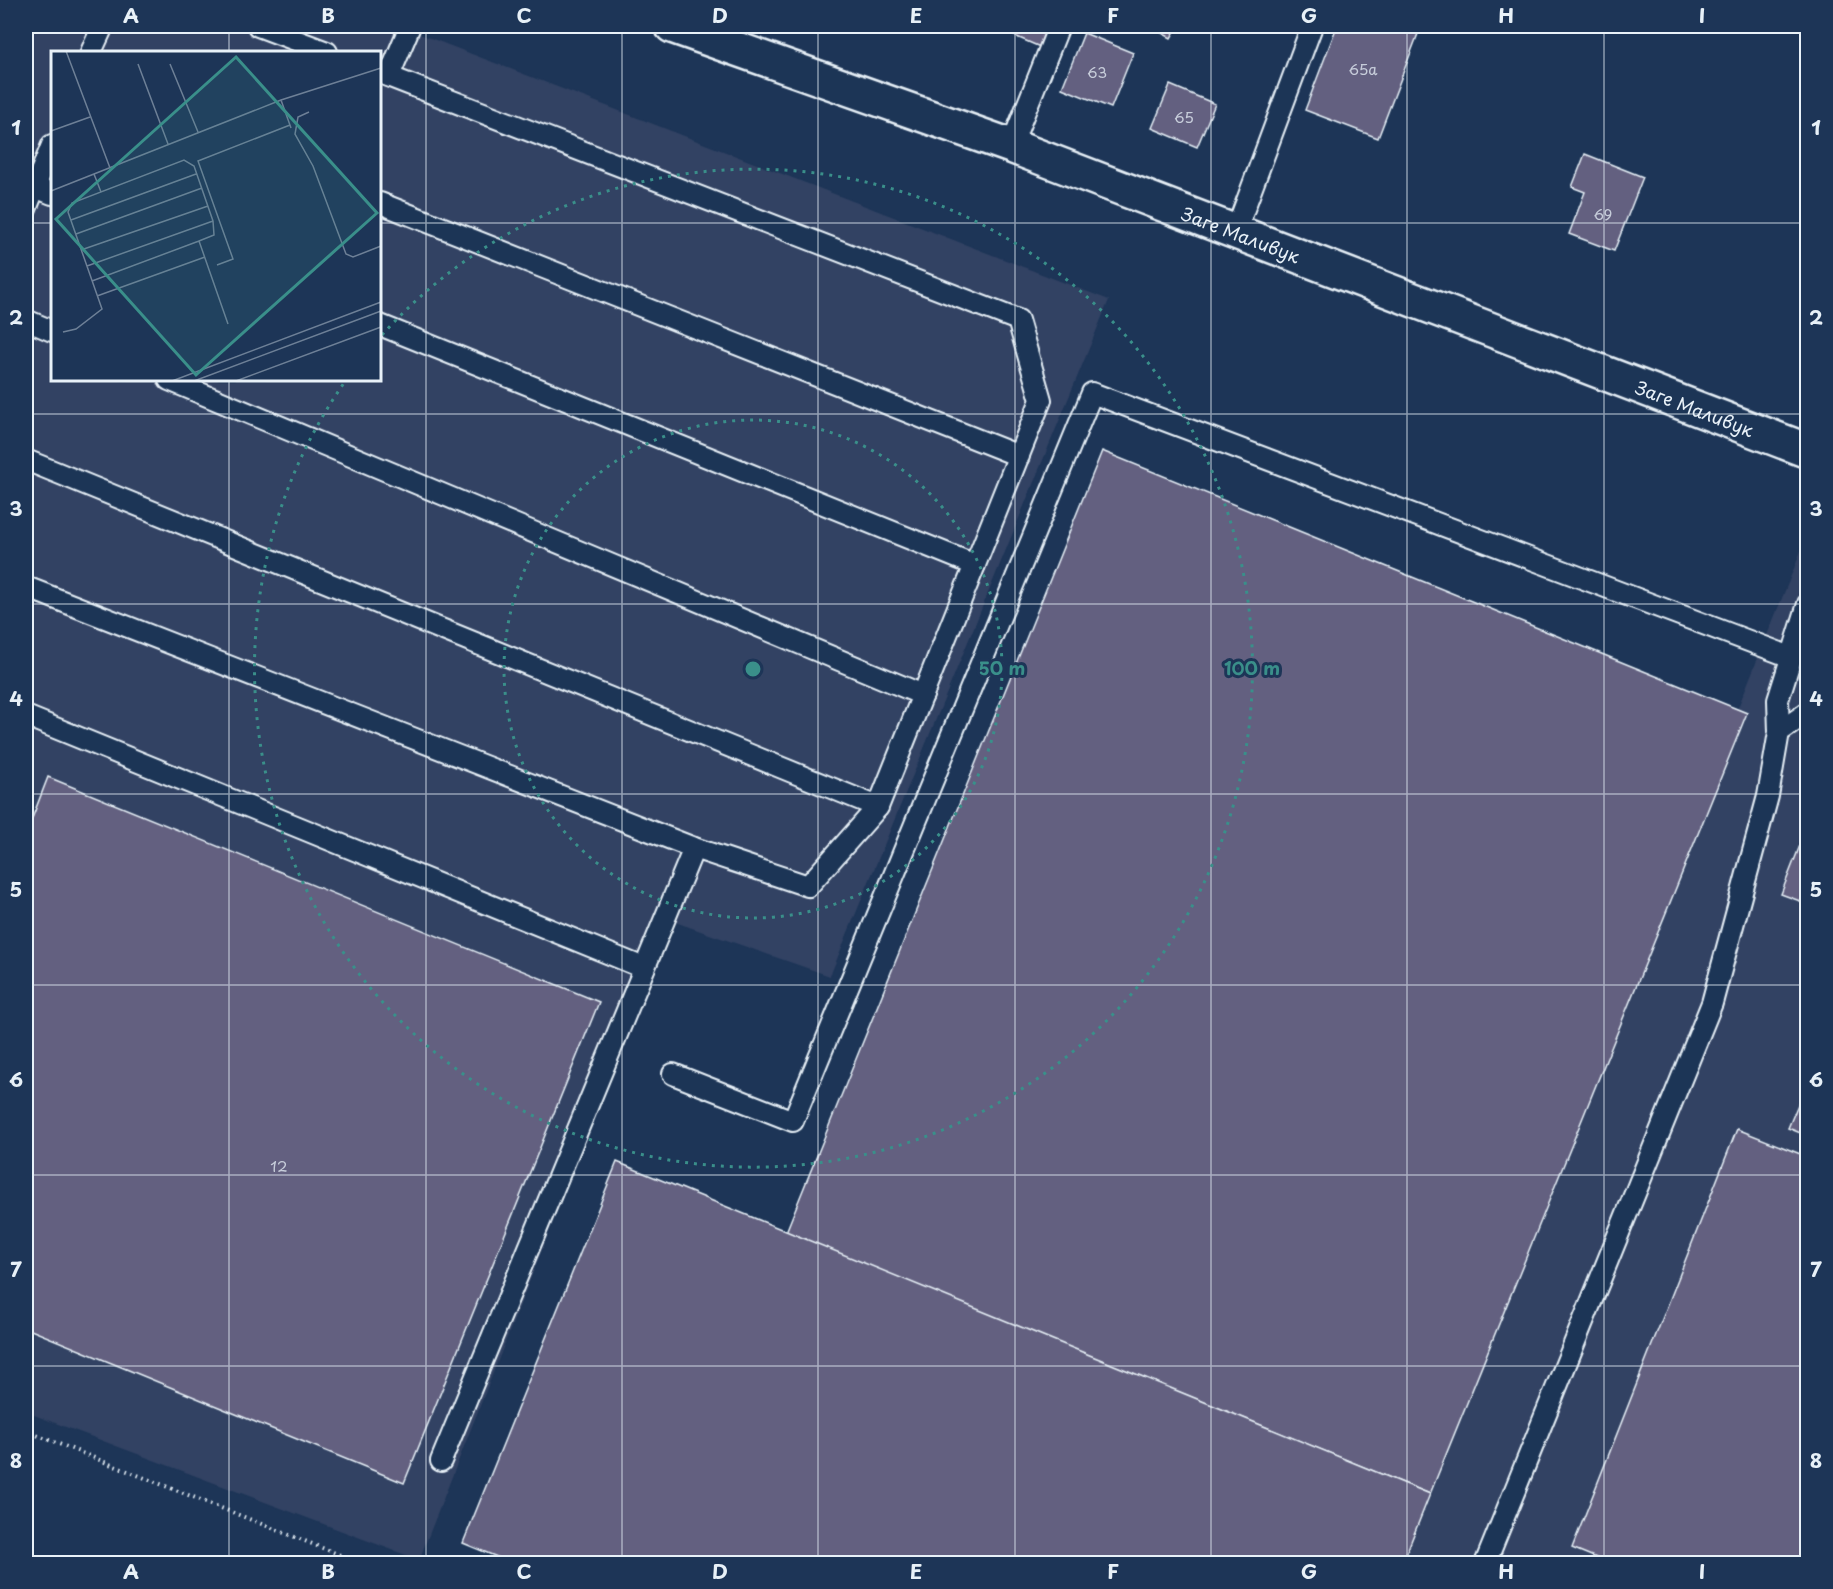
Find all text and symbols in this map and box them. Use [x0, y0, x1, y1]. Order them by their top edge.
text: A [123, 0, 139, 30]
text: B [321, 0, 335, 30]
text: C [516, 0, 532, 30]
text: D [712, 0, 728, 30]
text: E [910, 0, 922, 30]
text: F [1107, 0, 1119, 30]
text: G [1301, 0, 1317, 30]
text: H [1498, 0, 1514, 30]
text: I [1699, 0, 1705, 30]
inset map [51, 51, 381, 381]
house number: 65a [1348, 57, 1378, 80]
house number: 63 [1087, 60, 1107, 83]
house number: 65 [1174, 105, 1194, 128]
text: 1 [11, 112, 21, 142]
text: 1 [1811, 112, 1821, 142]
street label: Заге Маливук [1178, 199, 1304, 269]
house number: 69 [1594, 202, 1612, 225]
text: 2 [9, 302, 23, 332]
text: 2 [1809, 302, 1823, 332]
street label: Заге Маливук [1632, 373, 1758, 443]
text: 3 [9, 493, 23, 523]
text: 3 [1809, 493, 1823, 523]
text: 50 m [979, 654, 1025, 681]
text: 100 m [1224, 654, 1280, 681]
centre of rings [743, 659, 763, 679]
text: 4 [9, 683, 23, 713]
text: 4 [1809, 683, 1823, 713]
text: 5 [10, 874, 22, 904]
text: 5 [1810, 874, 1822, 904]
text: 6 [9, 1064, 23, 1094]
text: 6 [1809, 1064, 1823, 1094]
house number: 12 [270, 1154, 288, 1177]
text: 7 [10, 1254, 22, 1284]
text: 7 [1810, 1254, 1822, 1284]
text: 8 [10, 1445, 22, 1475]
text: 8 [1810, 1445, 1822, 1475]
text: A [123, 1556, 139, 1586]
text: B [321, 1556, 335, 1586]
text: C [516, 1556, 532, 1586]
text: D [712, 1556, 728, 1586]
text: E [910, 1556, 922, 1586]
text: F [1107, 1556, 1119, 1586]
text: G [1301, 1556, 1317, 1586]
text: H [1498, 1556, 1514, 1586]
text: I [1699, 1556, 1705, 1586]

